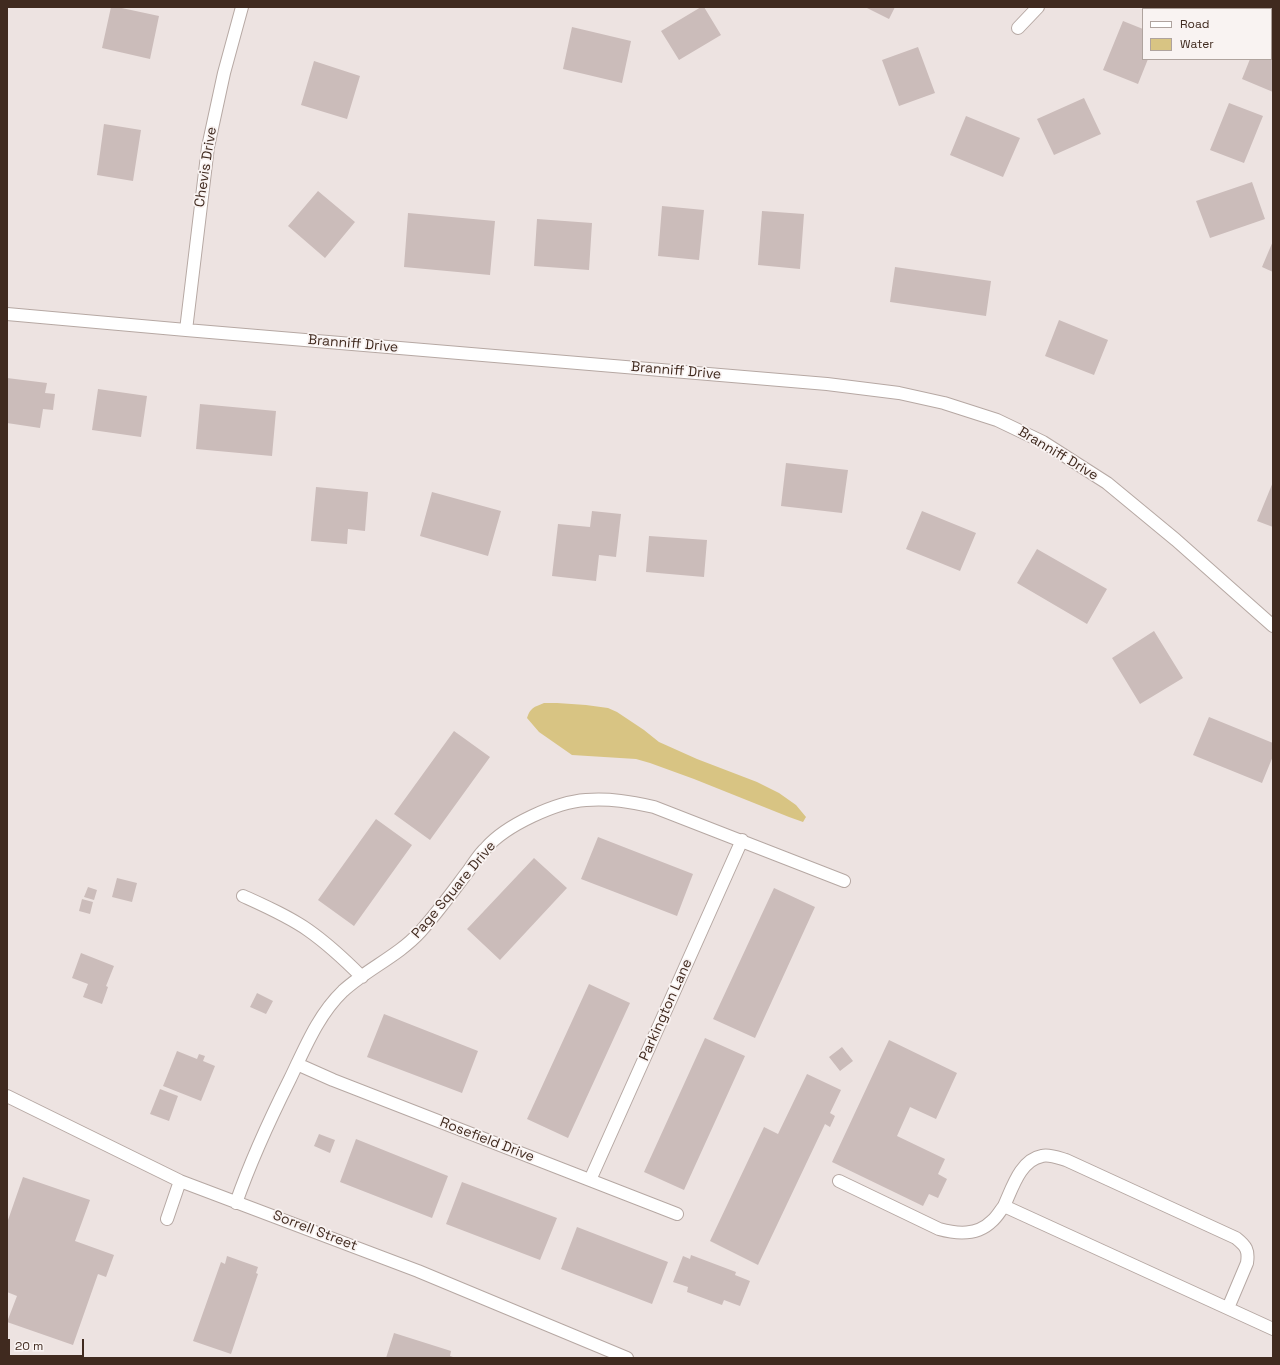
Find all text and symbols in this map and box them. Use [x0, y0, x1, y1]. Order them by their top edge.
legend [1142, 8, 1272, 60]
text: Road [1180, 16, 1209, 32]
text: Water [1180, 36, 1214, 52]
street label: Chevis Drive [191, 126, 221, 208]
street label: Branniff Drive [307, 332, 399, 356]
street label: Branniff Drive [630, 359, 722, 383]
street label: Branniff Drive [1015, 423, 1101, 485]
street label: Page Square Drive [408, 838, 500, 942]
street label: Parkington Lane [636, 956, 696, 1064]
street label: Rosefield Drive [437, 1114, 537, 1166]
street label: Sorrell Street [270, 1207, 360, 1255]
scale bar [10, 1331, 86, 1357]
text: 20 m [15, 1338, 43, 1354]

